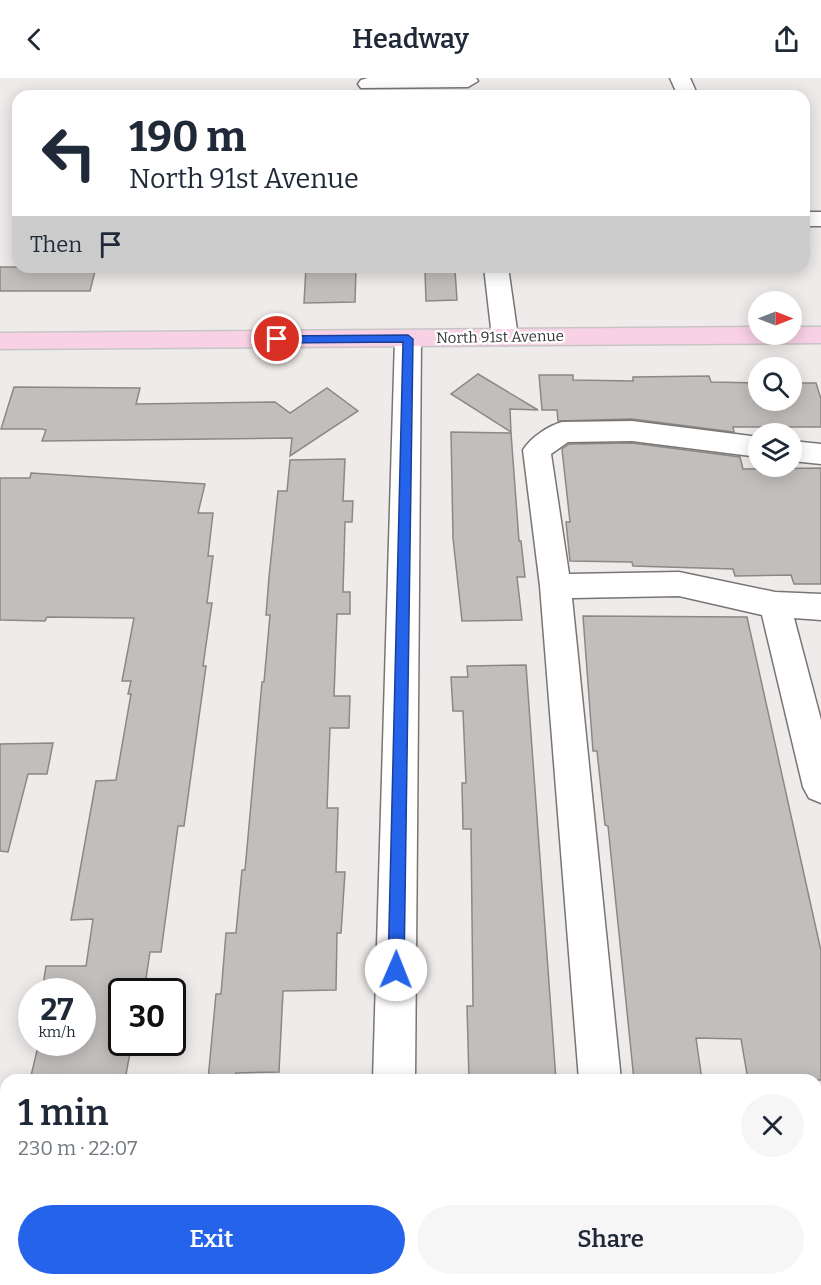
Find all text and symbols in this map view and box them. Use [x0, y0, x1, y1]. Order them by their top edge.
icon: back [18, 23, 51, 56]
text: Headway [352, 23, 469, 55]
icon: share [770, 23, 803, 56]
text: 190 m [129, 112, 246, 162]
icon: left [30, 114, 108, 192]
text: North 91st Avenue [129, 163, 359, 195]
icon: arrive [94, 228, 127, 261]
text: Then [30, 231, 82, 258]
north arrow [748, 291, 802, 345]
map controls [748, 291, 802, 477]
pin [251, 313, 302, 364]
icon: arrive [260, 322, 293, 355]
street label: North 91st Avenue [436, 327, 564, 347]
button: search [748, 357, 802, 411]
button: layers [748, 423, 802, 477]
position arrow [364, 938, 428, 1002]
speed limit sign: 30 [108, 978, 186, 1056]
text: 27 [41, 992, 73, 1028]
text: km/h [38, 1023, 76, 1041]
text: 1 min [18, 1091, 109, 1135]
button: close [741, 1094, 804, 1157]
text: 230 m · 22:07 [18, 1136, 137, 1160]
button: Exit [18, 1205, 405, 1274]
button: Share [417, 1205, 804, 1274]

